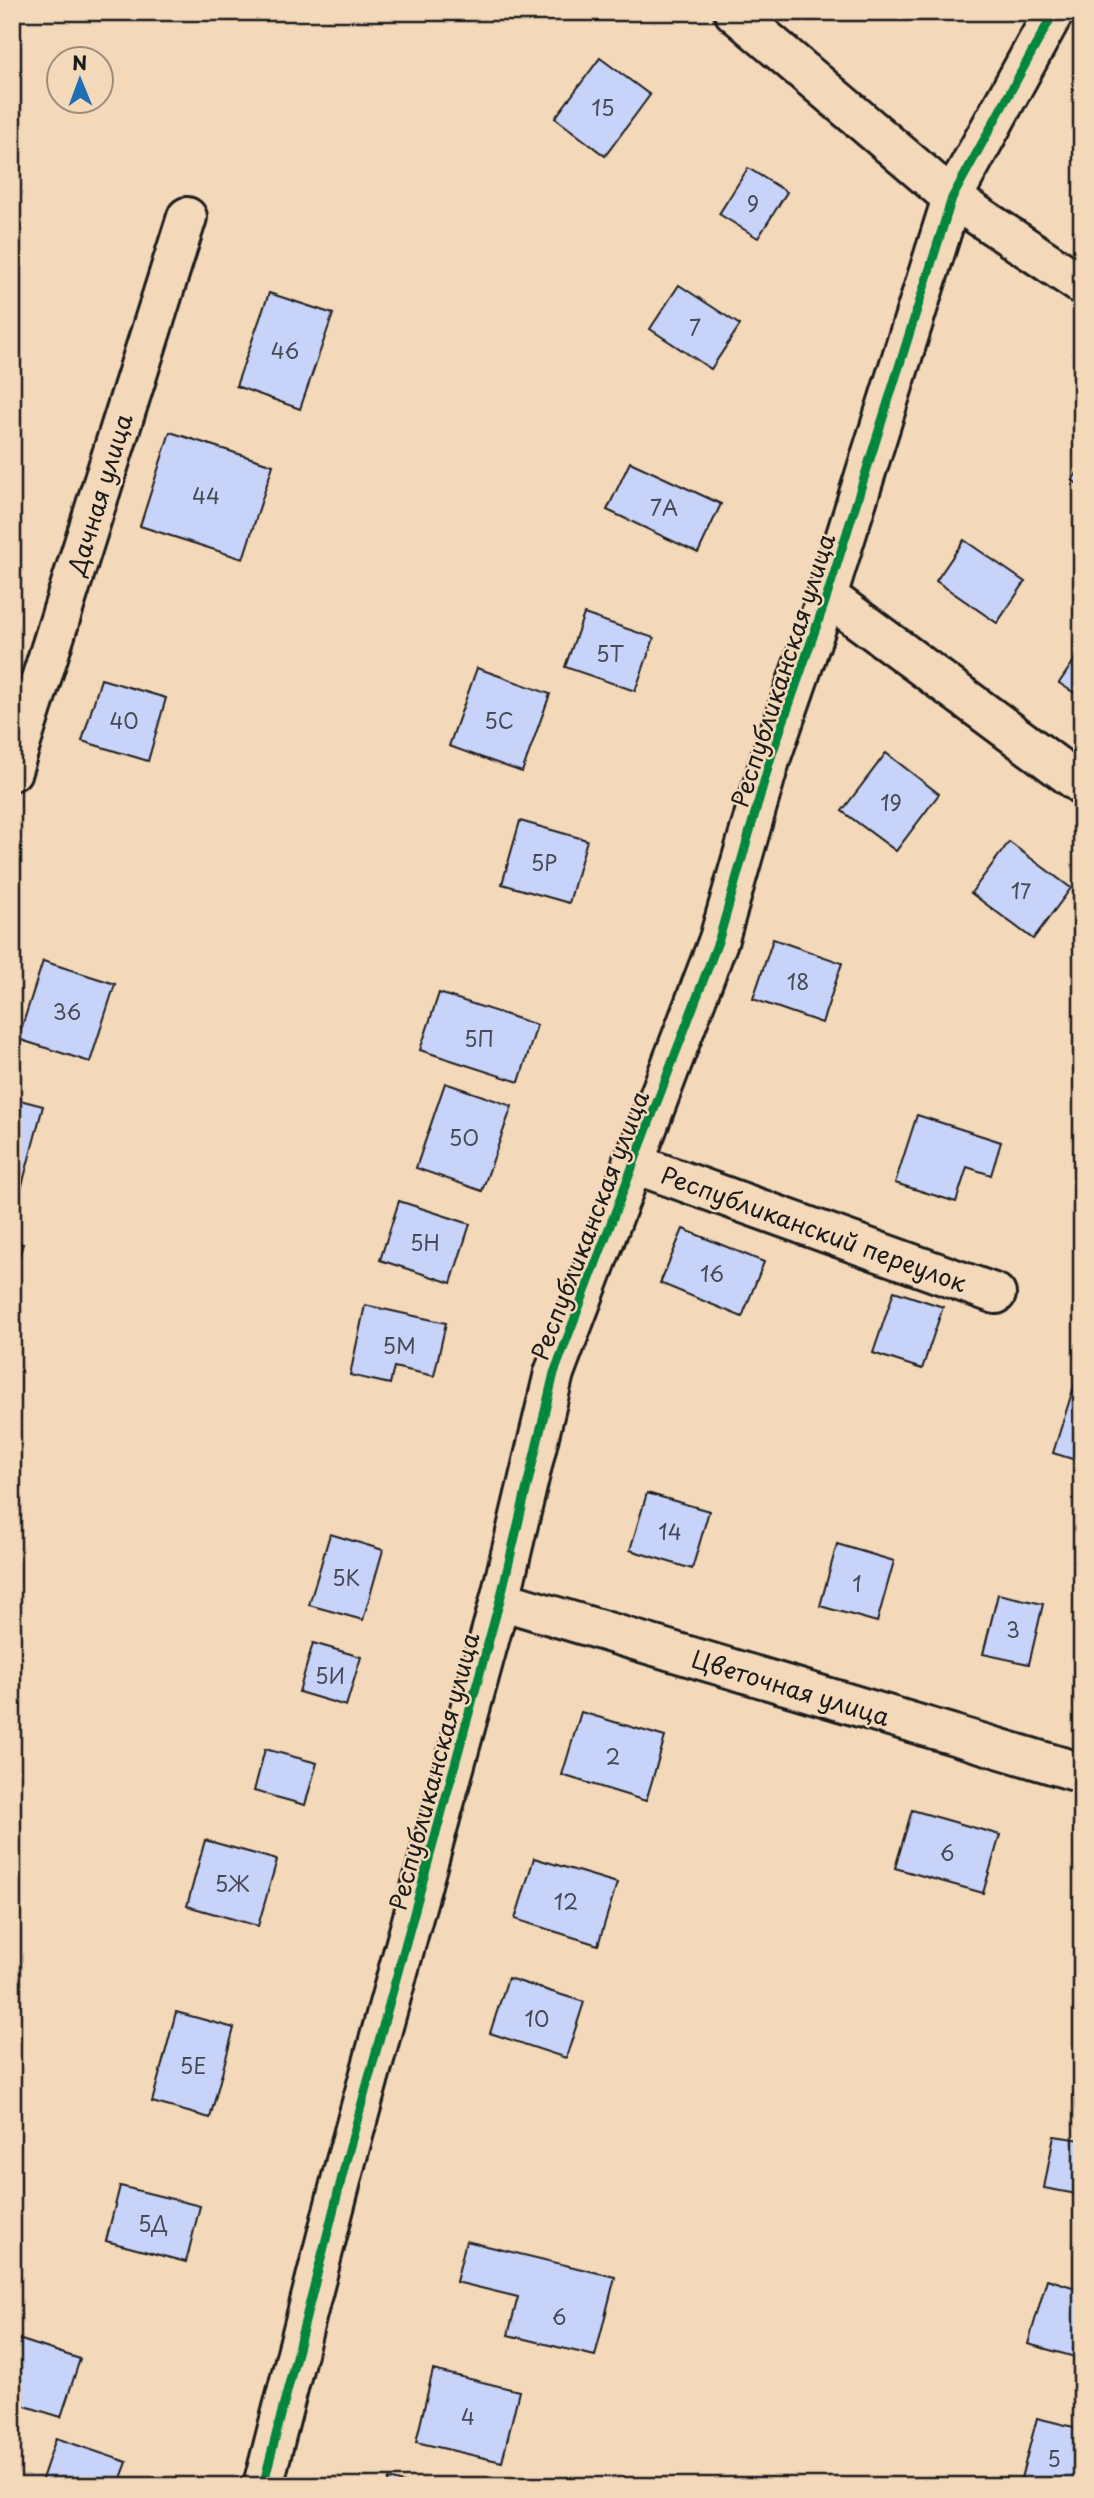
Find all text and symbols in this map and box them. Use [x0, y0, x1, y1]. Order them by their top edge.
north arrow [46, 46, 116, 116]
text: N [72, 48, 87, 76]
house number: 15 [592, 91, 614, 123]
house number: 9 [747, 187, 759, 219]
house number: 7 [689, 311, 701, 343]
house number: 46 [271, 334, 299, 366]
street label: Дачная улица [57, 409, 141, 580]
house number: 44 [192, 479, 220, 511]
house number: 7А [650, 491, 678, 523]
street label: Республиканская улица [721, 528, 843, 812]
house number: 5Т [596, 637, 625, 669]
house number: 40 [109, 704, 139, 736]
house number: 5С [484, 704, 514, 736]
house number: 19 [880, 786, 902, 818]
house number: 5Р [531, 846, 557, 878]
house number: 17 [1011, 874, 1031, 906]
house number: 18 [787, 965, 809, 997]
house number: 36 [53, 995, 81, 1027]
house number: 5П [464, 1022, 494, 1054]
street label: Республиканская улица [521, 1085, 657, 1365]
house number: 5О [449, 1121, 479, 1153]
street label: Республиканский переулок [656, 1156, 973, 1300]
house number: 5Н [410, 1226, 440, 1258]
house number: 16 [700, 1257, 724, 1289]
house number: 5М [382, 1329, 416, 1361]
house number: 14 [658, 1515, 682, 1547]
house number: 5К [332, 1561, 360, 1593]
house number: 1 [852, 1567, 862, 1599]
house number: 3 [1006, 1613, 1020, 1645]
street label: Республиканская улица [379, 1628, 487, 1914]
street label: Цветочная улица [688, 1640, 894, 1734]
house number: 5И [315, 1659, 345, 1691]
house number: 2 [606, 1740, 620, 1772]
house number: 6 [940, 1836, 954, 1868]
house number: 5Ж [215, 1867, 249, 1899]
house number: 12 [554, 1885, 578, 1917]
house number: 10 [525, 2002, 549, 2034]
house number: 5Е [180, 2049, 206, 2081]
house number: 5Д [138, 2207, 168, 2239]
house number: 6 [552, 2300, 566, 2332]
house number: 4 [461, 2400, 475, 2432]
house number: 5 [1047, 2442, 1061, 2474]

